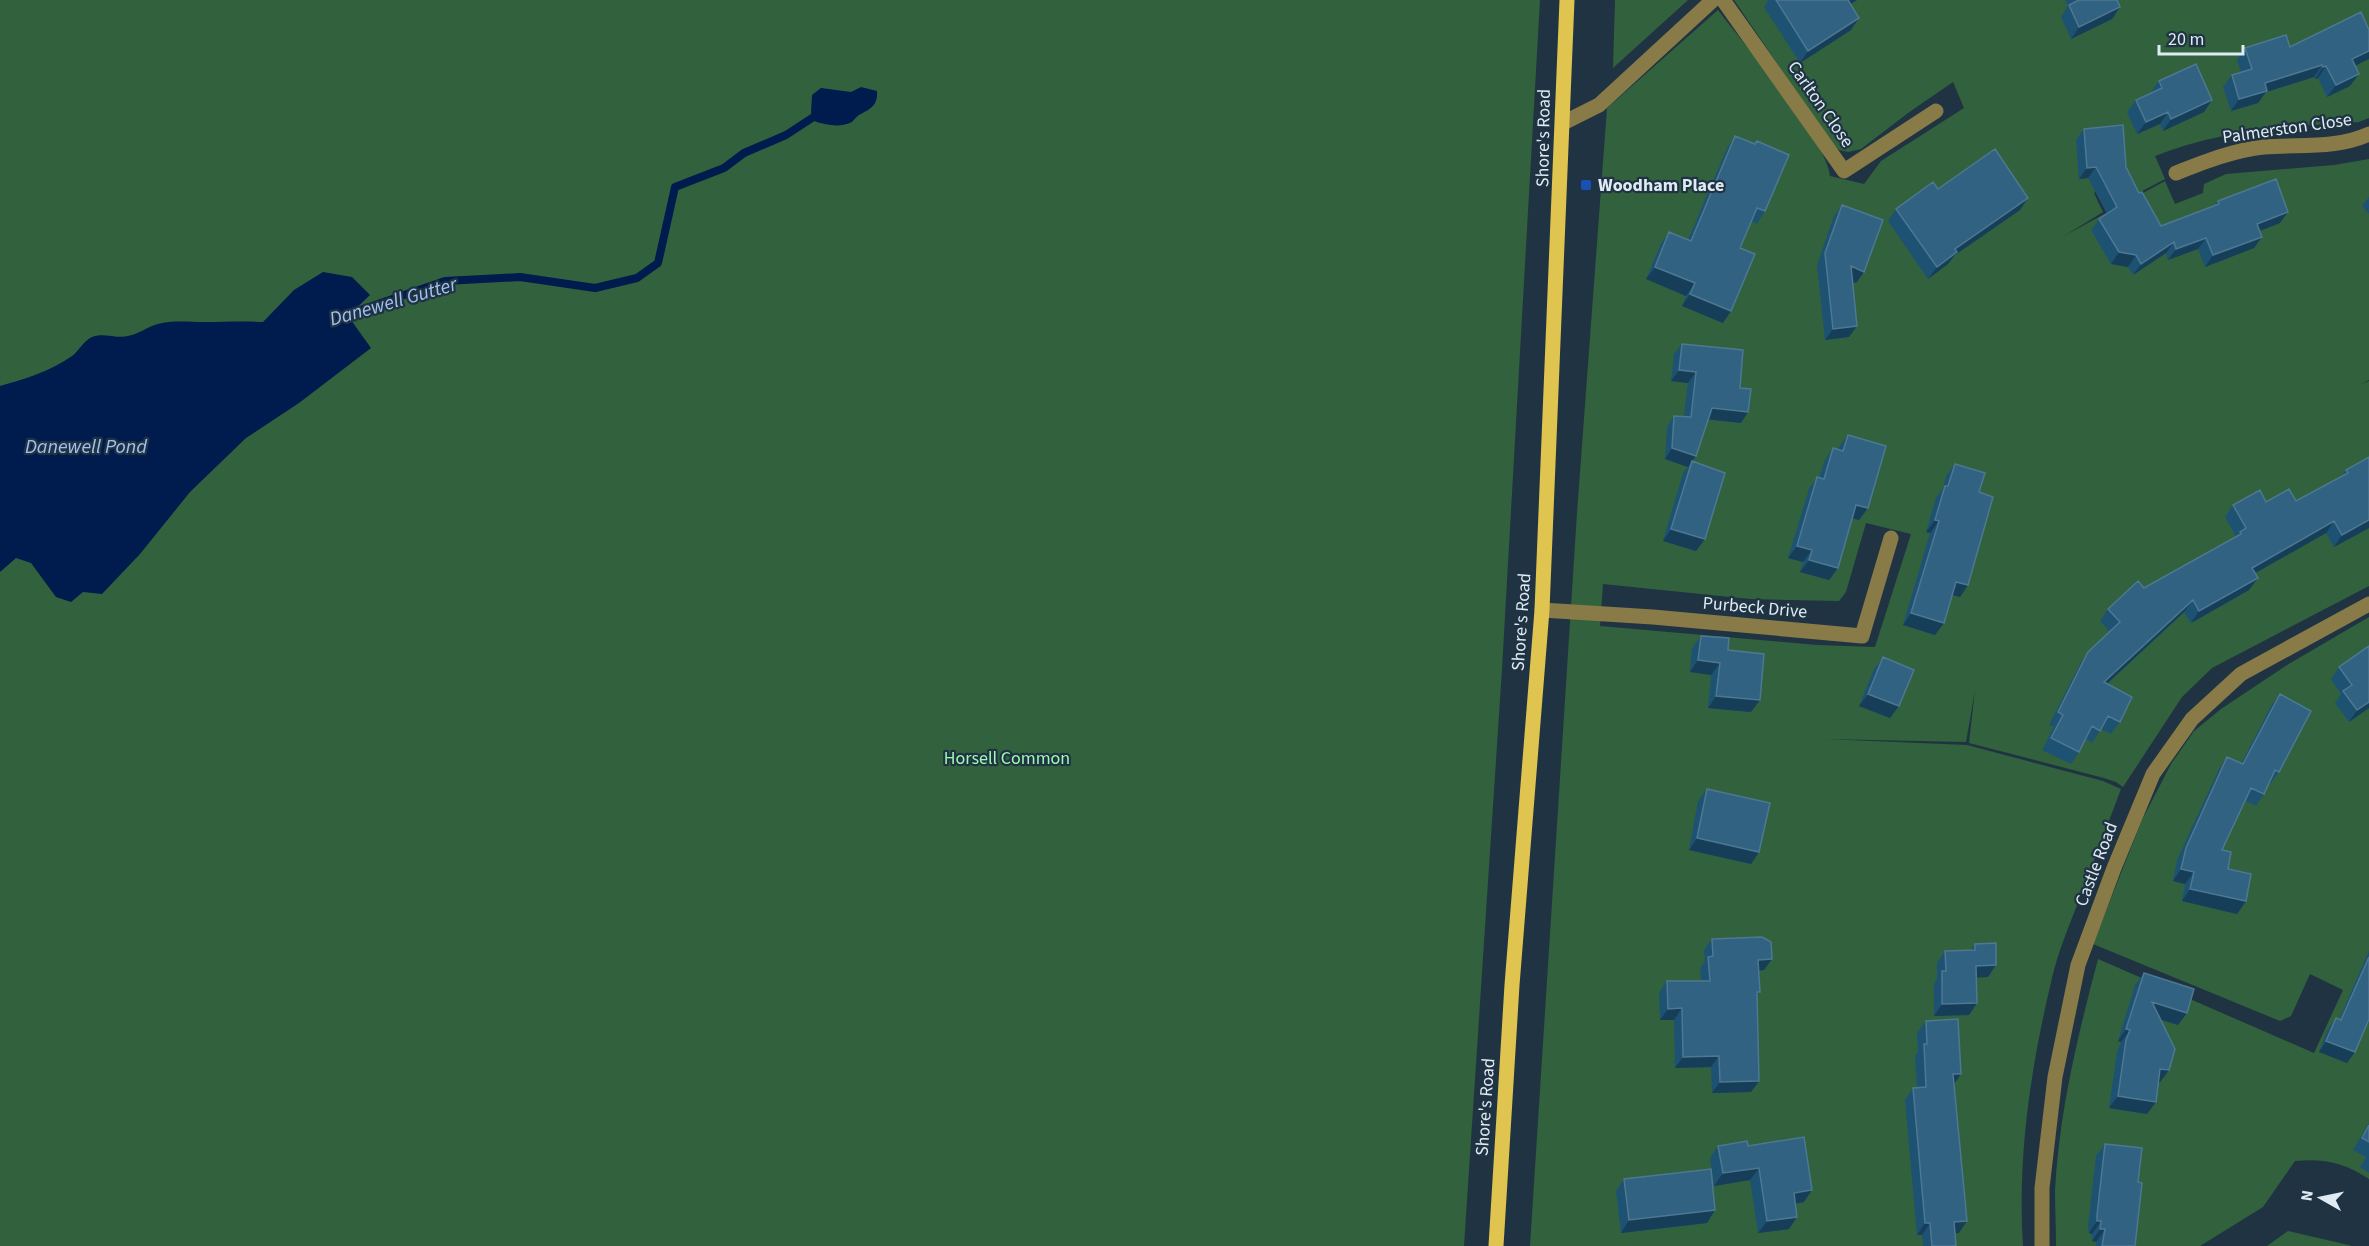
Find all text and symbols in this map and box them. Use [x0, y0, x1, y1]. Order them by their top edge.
scale bar [2159, 18, 2243, 56]
text: 20 m [2168, 27, 2204, 52]
street label: Carlton Close [1782, 56, 1860, 153]
street label: Shore's Road [1530, 89, 1557, 187]
street label: Palmerston Close [2221, 107, 2353, 150]
place label: Woodham Place [1598, 173, 1724, 198]
marker: Woodham Place [1579, 178, 1593, 192]
water label: Danewell Gutter [326, 270, 461, 334]
water label: Danewell Pond [25, 433, 148, 461]
street label: Shore's Road [1506, 572, 1537, 672]
street label: Purbeck Drive [1702, 590, 1808, 625]
park label: Horsell Common [944, 746, 1070, 771]
street label: Castle Road [2069, 818, 2124, 910]
street label: Shore's Road [1470, 1057, 1501, 1157]
north arrow [2291, 1168, 2351, 1228]
text: N [2295, 1189, 2319, 1203]

